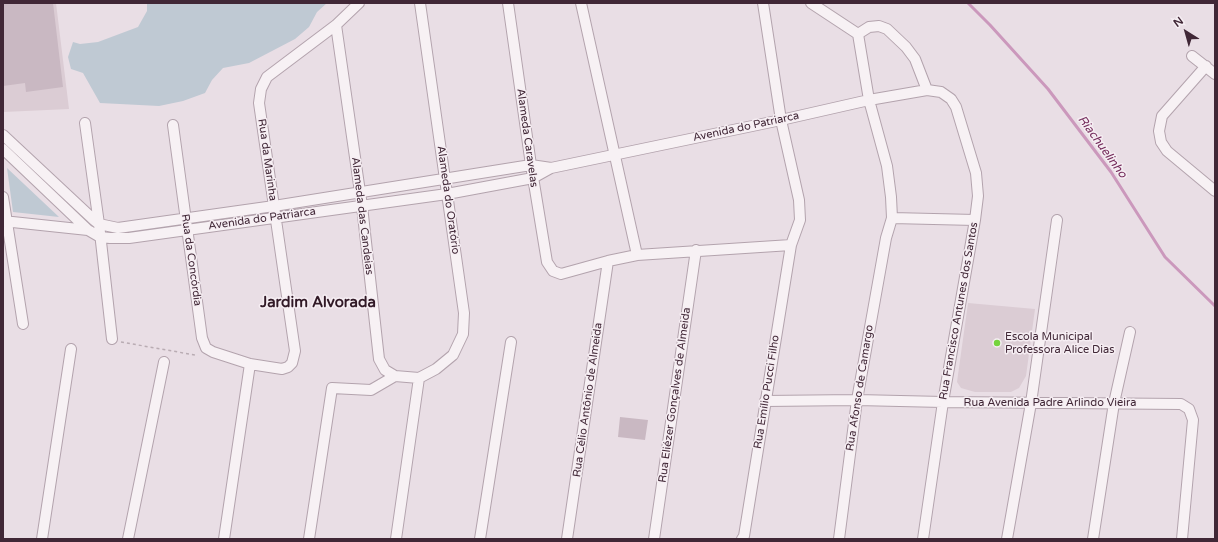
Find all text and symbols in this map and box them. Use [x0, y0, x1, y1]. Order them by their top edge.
north arrow [1166, 12, 1206, 52]
text: N [1171, 14, 1186, 30]
street label: Alameda Caravelas [514, 88, 540, 188]
street label: Avenida do Patriarca [692, 109, 800, 145]
water label: Riachuelinho [1074, 113, 1130, 181]
street label: Rua da Marinha [255, 118, 279, 202]
street label: Alameda do Oratório [434, 145, 462, 255]
street label: Alameda das Candeias [348, 156, 376, 276]
street label: Avenida do Patriarca [207, 205, 317, 233]
street label: Rua da Concórdia [178, 213, 204, 307]
street label: Rua Francisco Antunes dos Santos [937, 221, 981, 401]
district label: Jardim Alvorada [260, 294, 376, 312]
street label: Rua Eliézer Gonçalves de Almeida [656, 307, 694, 483]
street label: Rua Célio Antônio de Almeida [571, 322, 605, 478]
street label: Rua Afonso de Camargo [844, 324, 876, 452]
place label: Escola Municipal Professora Alice Dias [1005, 330, 1114, 356]
street label: Rua Emílio Pucci Filho [751, 334, 783, 450]
marker: Escola Municipal Professora Alice Dias [992, 338, 1002, 348]
street label: Rua Avenida Padre Arlindo Vieira [964, 396, 1136, 410]

